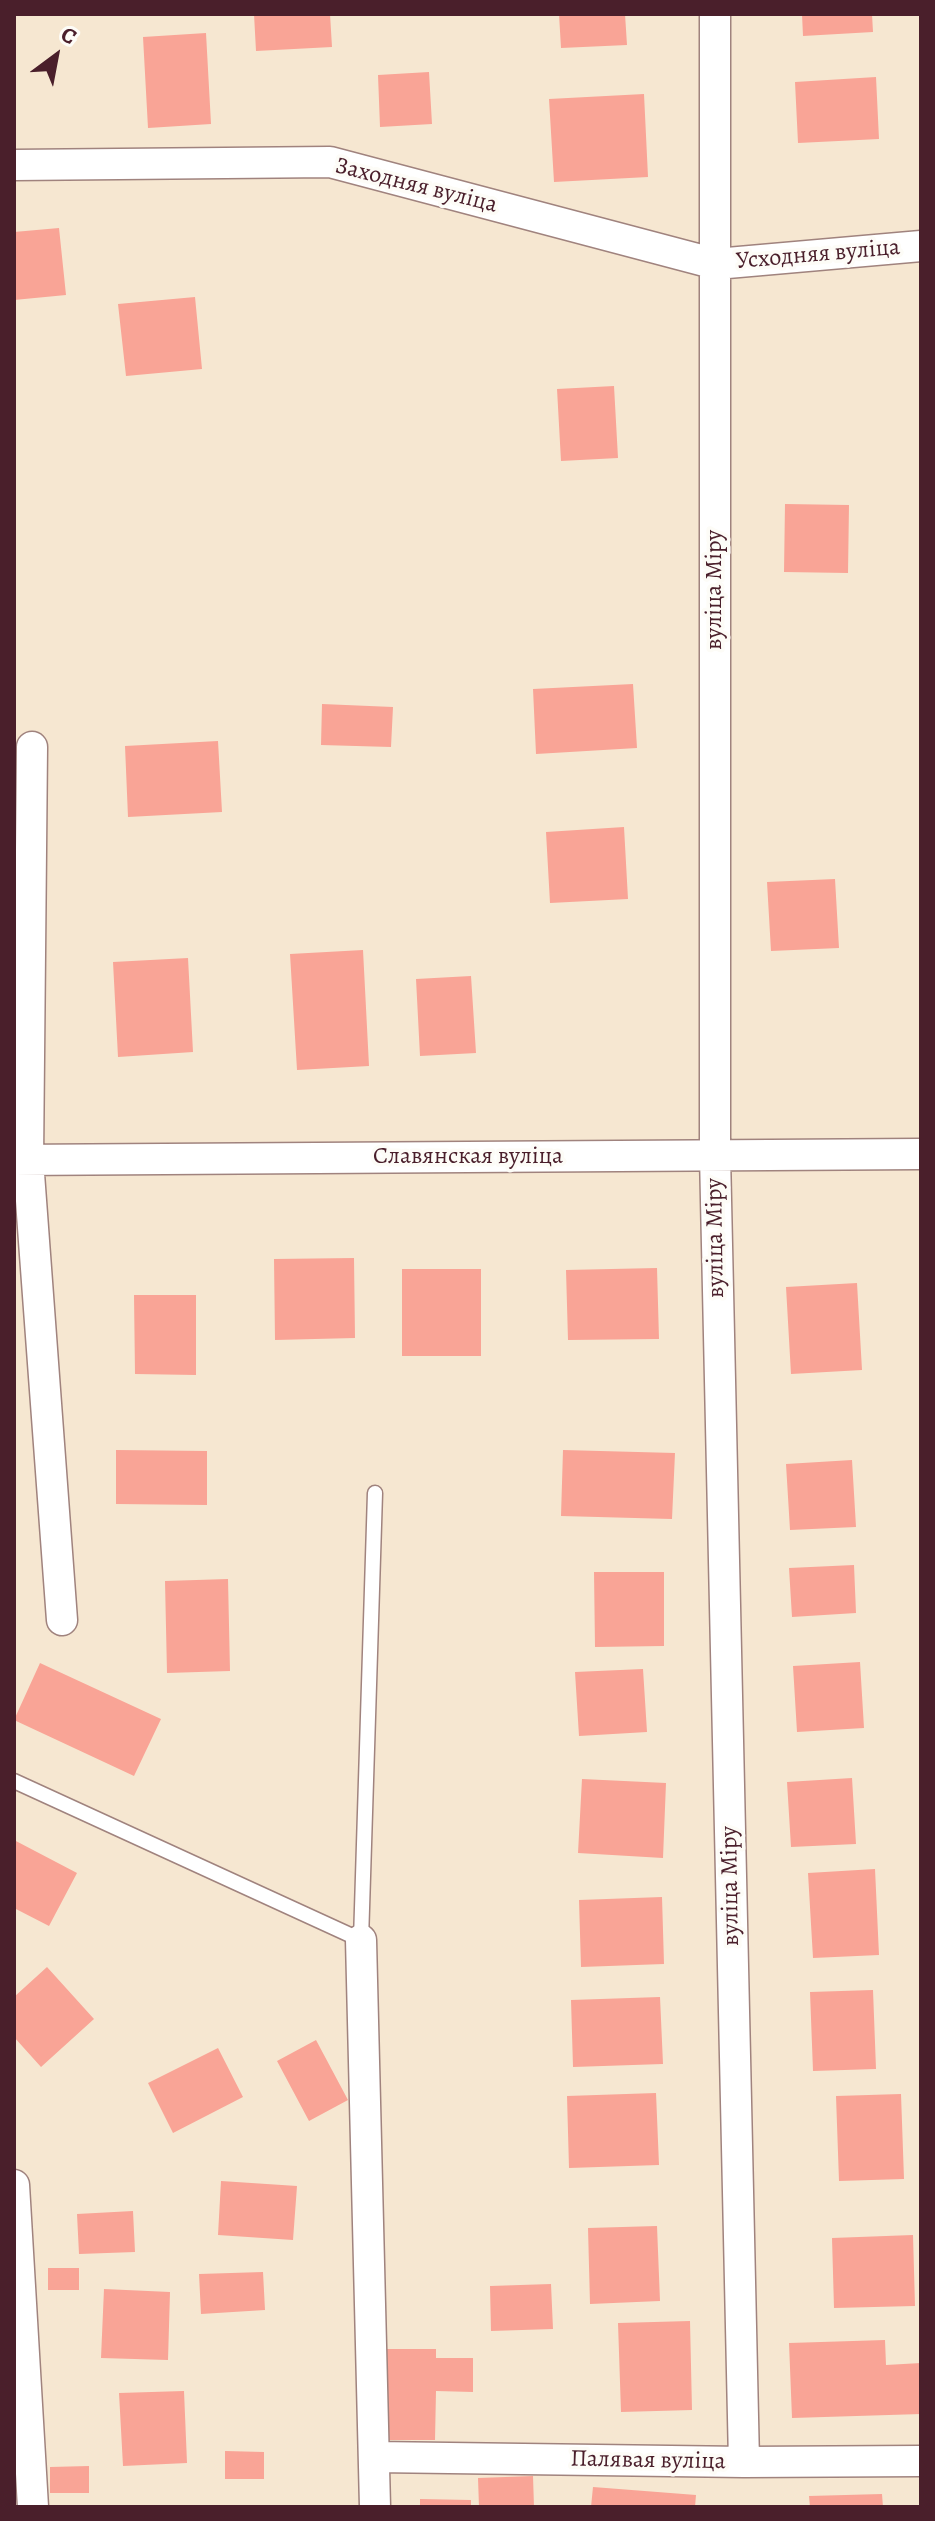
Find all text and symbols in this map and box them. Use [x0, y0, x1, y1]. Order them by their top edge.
north arrow [16, 16, 96, 96]
text: С [55, 19, 82, 52]
street label: Заходняя вуліца [332, 152, 500, 220]
street label: Усходняя вуліца [735, 233, 901, 277]
street label: вуліца Міру [701, 530, 729, 650]
street label: Славянская вуліца [373, 1143, 563, 1171]
street label: вуліца Міру [701, 1178, 731, 1298]
street label: вуліца Міру [716, 1826, 746, 1946]
street label: Палявая вуліца [570, 2445, 726, 2477]

